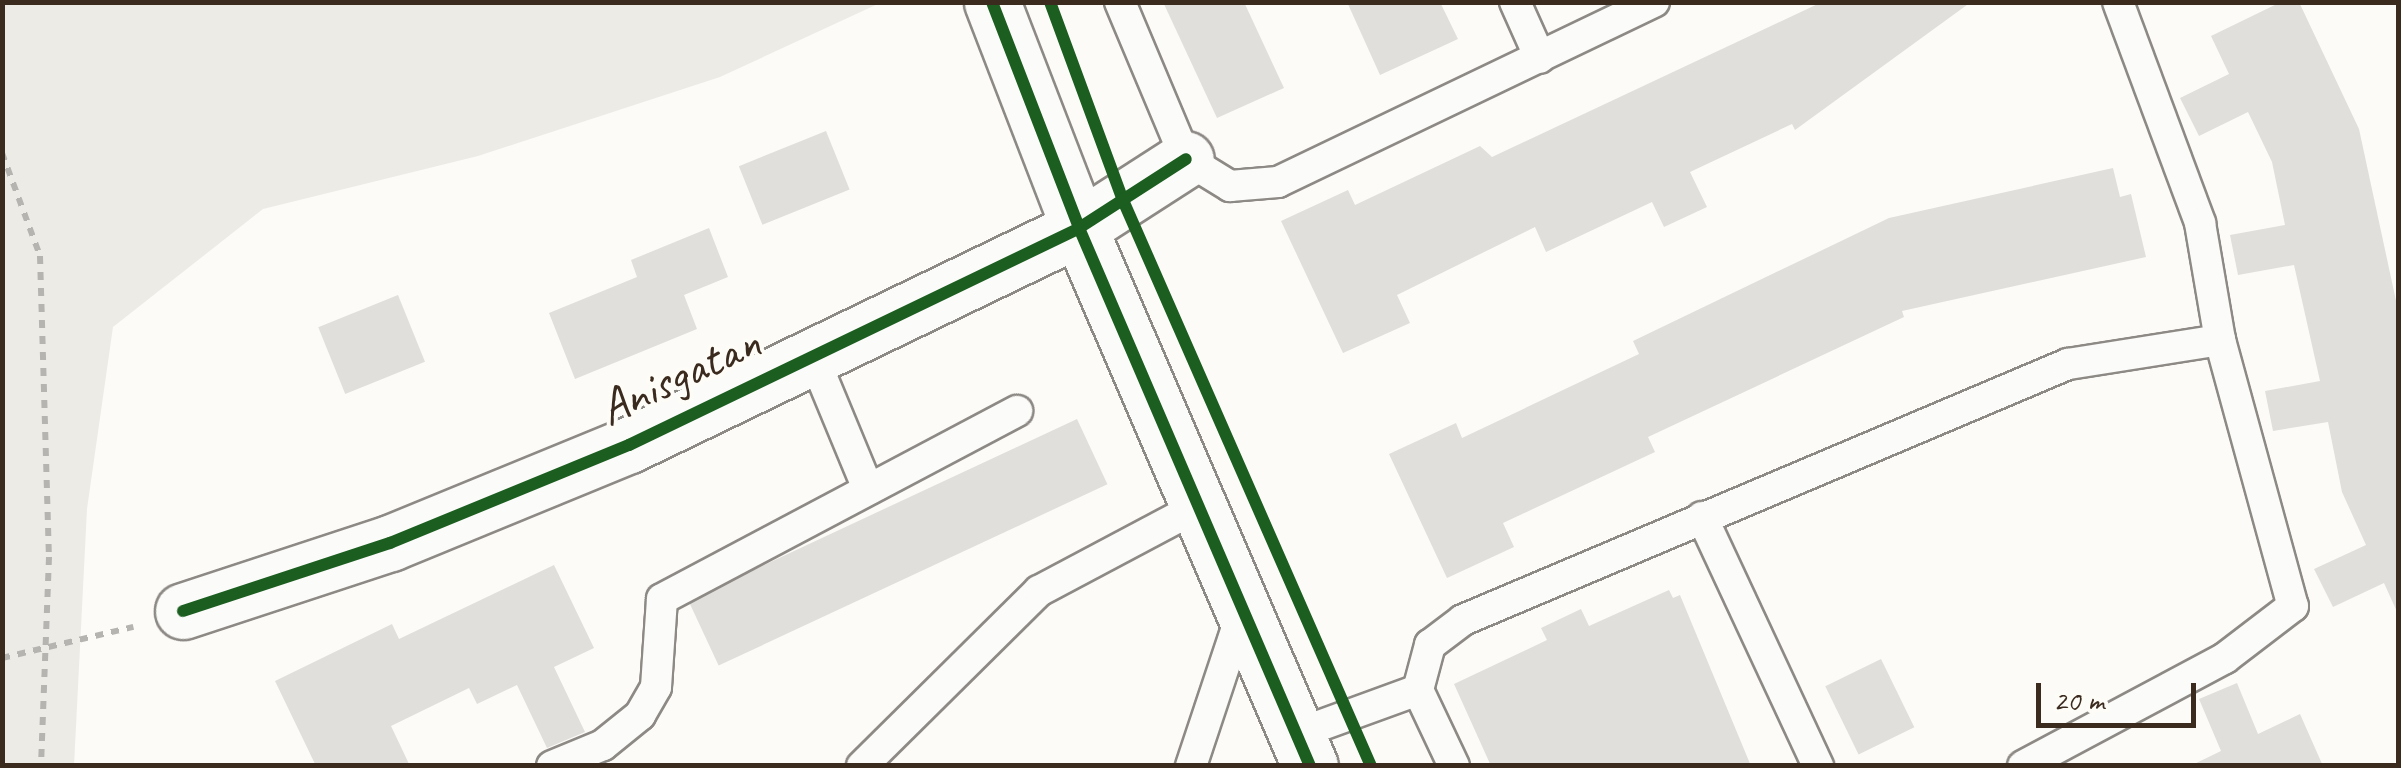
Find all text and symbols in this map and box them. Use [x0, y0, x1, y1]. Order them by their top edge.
street label: Anisgatan [589, 312, 769, 438]
scale bar [2041, 663, 2201, 725]
text: 20 m [2053, 681, 2104, 719]

